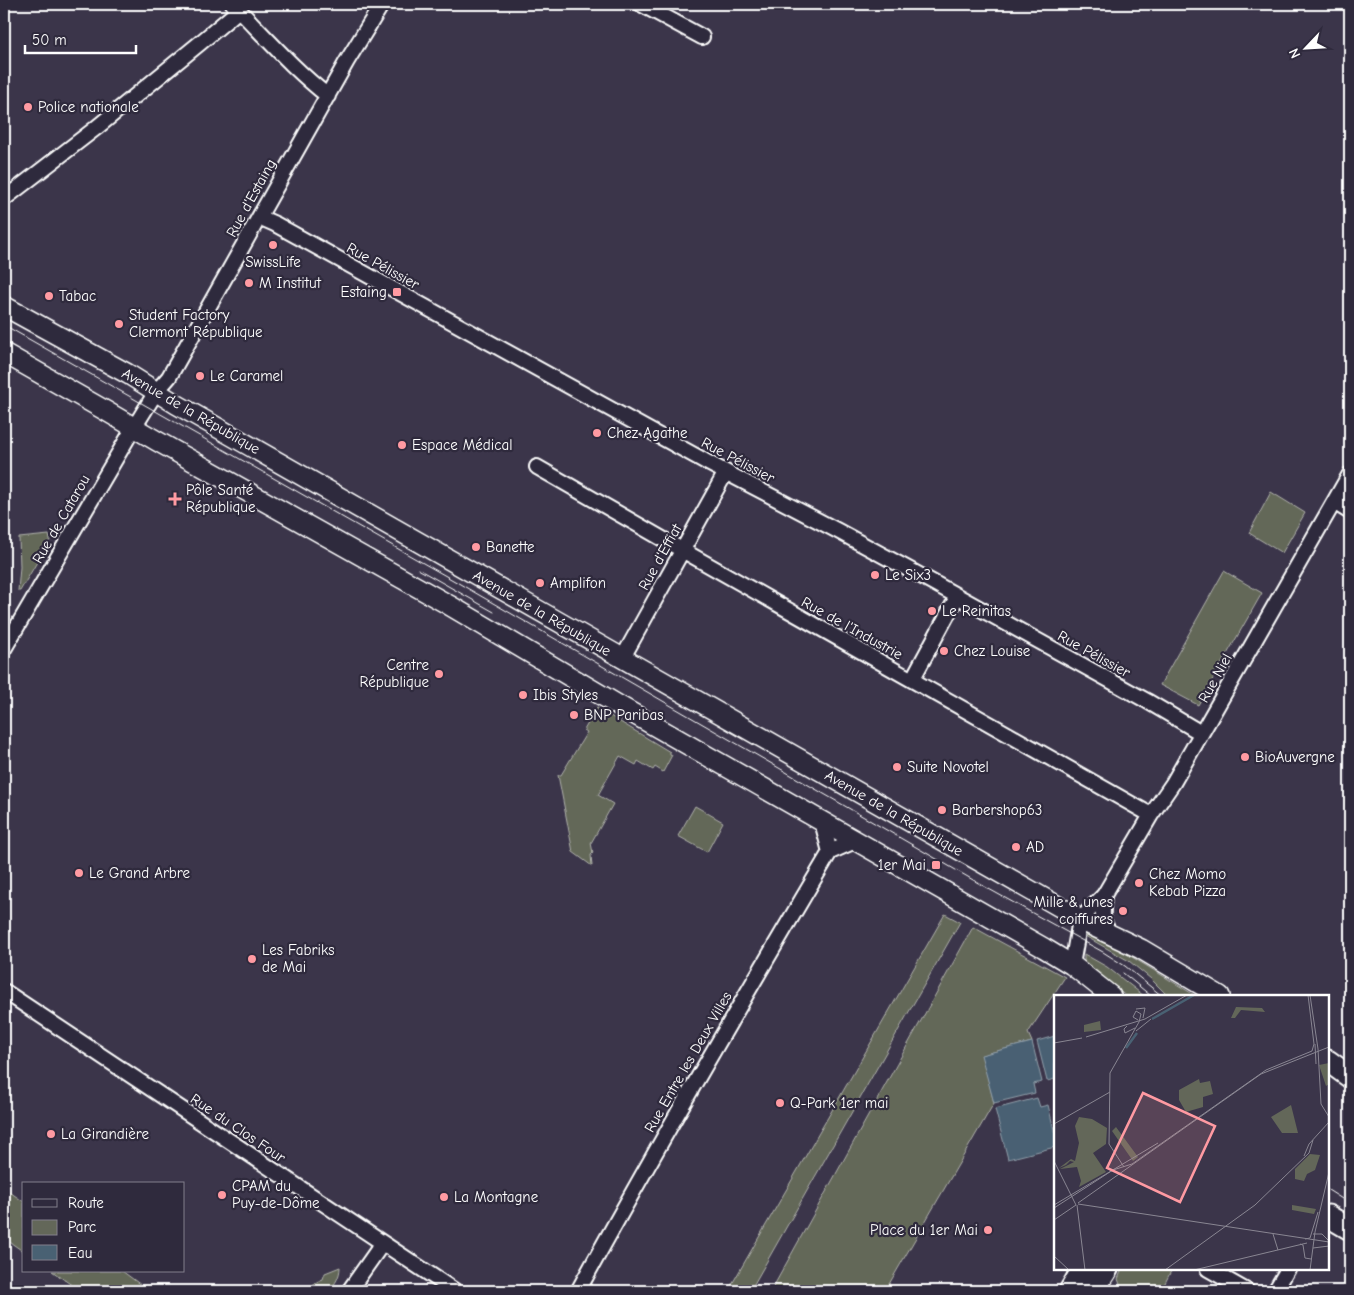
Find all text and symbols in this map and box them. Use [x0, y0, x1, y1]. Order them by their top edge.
scale bar [25, 22, 136, 54]
north arrow [1282, 22, 1332, 72]
text: 50 m [32, 31, 67, 49]
text: N [1285, 46, 1304, 61]
place label: Police nationale [38, 98, 139, 116]
marker: Police nationale [22, 101, 34, 113]
street label: Rue d'Estaing [222, 156, 280, 240]
marker: SwissLife [267, 239, 279, 251]
street label: Rue Pélissier [343, 239, 423, 293]
place label: SwissLife [245, 253, 301, 271]
place label: M Institut [259, 274, 322, 292]
marker: M Institut [243, 277, 255, 289]
place label: Estaing [340, 283, 387, 301]
marker: Estaing [391, 286, 403, 298]
place label: Tabac [59, 287, 96, 305]
marker: Tabac [43, 290, 55, 302]
place label: Student Factory Clermont République [129, 306, 263, 341]
marker: Student Factory Clermont République [113, 318, 125, 330]
street label: Avenue de la République [119, 364, 264, 458]
place label: Le Caramel [210, 367, 283, 385]
marker: Le Caramel [194, 370, 206, 382]
place label: Chez Agathe [607, 424, 688, 442]
marker: Chez Agathe [591, 427, 603, 439]
street label: Rue Pélissier [698, 433, 778, 487]
place label: Espace Médical [412, 436, 512, 454]
marker: Espace Médical [396, 439, 408, 451]
street label: Rue de Catarou [28, 471, 94, 567]
place label: Pôle Santé République [186, 481, 256, 516]
marker: Pôle Santé République [168, 492, 182, 506]
street label: Rue d'Effiat [634, 520, 686, 593]
place label: Banette [486, 538, 535, 556]
marker: Banette [470, 541, 482, 553]
street label: Avenue de la République [470, 566, 615, 660]
place label: Le Six3 [885, 566, 931, 584]
marker: Le Six3 [869, 569, 881, 581]
place label: Amplifon [550, 574, 606, 592]
marker: Amplifon [534, 577, 546, 589]
street label: Rue de l'Industrie [798, 593, 906, 664]
place label: Le Reinitas [942, 602, 1011, 620]
marker: Le Reinitas [926, 605, 938, 617]
street label: Rue Pélissier [1054, 627, 1134, 681]
place label: Chez Louise [954, 642, 1031, 660]
marker: Chez Louise [938, 645, 950, 657]
street label: Rue Niel [1194, 650, 1236, 706]
place label: Centre République [359, 656, 429, 691]
marker: Centre République [433, 668, 445, 680]
place label: Ibis Styles [533, 686, 598, 704]
marker: Ibis Styles [517, 689, 529, 701]
place label: BNP Paribas [584, 706, 663, 724]
marker: BNP Paribas [568, 709, 580, 721]
place label: BioAuvergne [1255, 748, 1335, 766]
marker: BioAuvergne [1239, 751, 1251, 763]
place label: Suite Novotel [907, 758, 989, 776]
marker: Suite Novotel [891, 761, 903, 773]
street label: Avenue de la République [822, 766, 967, 860]
place label: Barbershop63 [952, 801, 1042, 819]
marker: Barbershop63 [936, 804, 948, 816]
place label: AD [1026, 838, 1044, 856]
marker: AD [1010, 841, 1022, 853]
place label: 1er Mai [878, 856, 926, 874]
marker: 1er Mai [930, 859, 942, 871]
place label: Le Grand Arbre [89, 864, 191, 882]
place label: Chez Momo Kebab Pizza [1149, 865, 1226, 900]
marker: Le Grand Arbre [73, 867, 85, 879]
marker: Chez Momo Kebab Pizza [1133, 877, 1145, 889]
place label: Mille & unes coiffures [1034, 893, 1113, 928]
marker: Mille & unes coiffures [1117, 905, 1129, 917]
place label: Les Fabriks de Mai [262, 941, 334, 976]
marker: Les Fabriks de Mai [246, 953, 258, 965]
street label: Rue Entre les Deux Villes [640, 988, 736, 1136]
inset map [1054, 995, 1329, 1270]
street label: Rue du Clos Four [187, 1090, 289, 1166]
place label: Q-Park 1er mai [790, 1094, 888, 1112]
marker: Q-Park 1er mai [774, 1097, 786, 1109]
place label: La Girandière [61, 1125, 149, 1143]
marker: La Girandière [45, 1128, 57, 1140]
place label: CPAM du Puy-de-Dôme [232, 1177, 320, 1212]
legend [22, 1182, 185, 1272]
place label: La Montagne [454, 1188, 539, 1206]
marker: CPAM du Puy-de-Dôme [216, 1189, 228, 1201]
marker: La Montagne [438, 1191, 450, 1203]
text: Route [68, 1194, 104, 1212]
text: Parc [68, 1218, 96, 1236]
place label: Place du 1er Mai [870, 1221, 978, 1239]
marker: Place du 1er Mai [982, 1224, 994, 1236]
text: Eau [68, 1244, 92, 1262]

